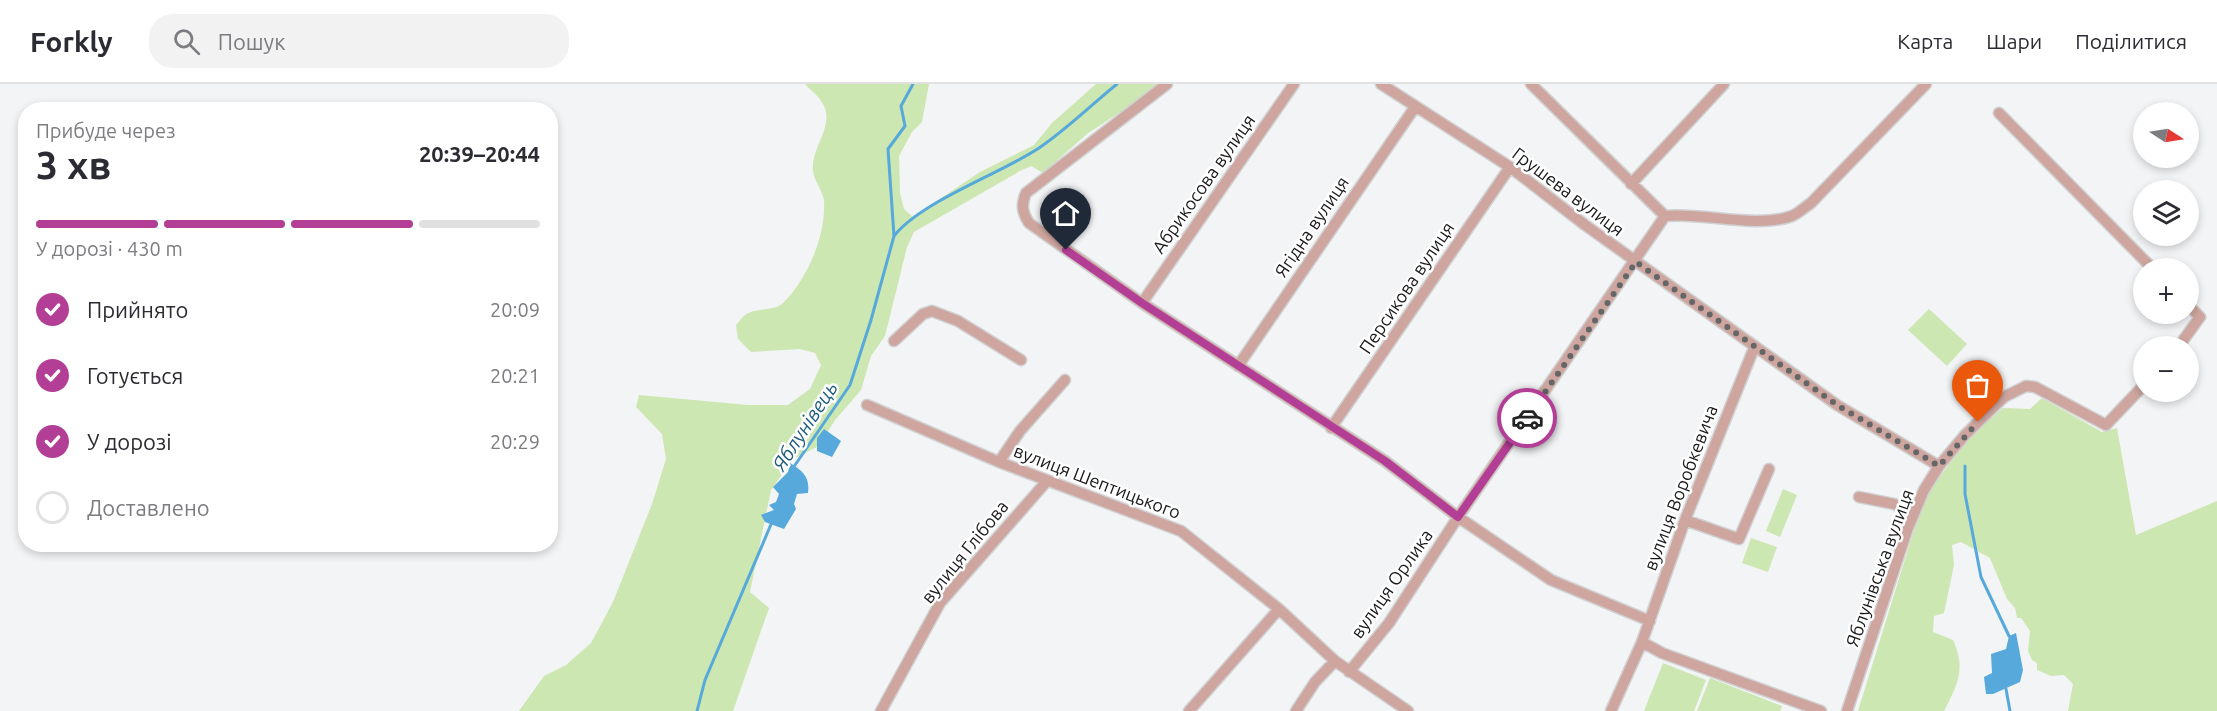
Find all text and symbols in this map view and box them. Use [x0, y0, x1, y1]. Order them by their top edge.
search box [149, 14, 569, 68]
icon: search [170, 25, 203, 58]
text: Forkly [30, 26, 113, 57]
text: Пошук [218, 29, 286, 54]
text: Карта [1897, 29, 1953, 53]
text: Шари [1986, 29, 2042, 53]
text: Поділитися [2075, 29, 2187, 53]
north arrow [2133, 102, 2199, 168]
map controls [2133, 102, 2199, 402]
street label: Абрикосова вулиця [1148, 110, 1259, 257]
text: Прибуде через [36, 119, 176, 142]
text: 20:39–20:44 [419, 141, 540, 166]
text: 3 хв [36, 143, 111, 186]
street label: Грушева вулиця [1509, 143, 1628, 240]
street label: Ягідна вулиця [1270, 172, 1352, 280]
button: layers [2133, 180, 2199, 246]
pin [1040, 188, 1091, 250]
icon: home [1049, 197, 1082, 230]
street label: Персикова вулиця [1355, 218, 1458, 357]
text: У дорозі · 430 m [36, 237, 183, 260]
button: + [2133, 258, 2199, 324]
icon: check [36, 293, 69, 326]
text: Прийнято [87, 297, 188, 322]
text: 20:09 [490, 298, 540, 321]
button: − [2133, 336, 2199, 402]
icon: check [36, 359, 69, 392]
pin [1952, 360, 2003, 422]
text: Готується [87, 363, 183, 388]
text: 20:21 [490, 364, 540, 387]
icon: bag [1961, 369, 1994, 402]
water label: Яблунівець [767, 377, 842, 475]
courier [1497, 388, 1557, 448]
icon: car [1511, 402, 1544, 435]
street label: вулиця Воробкевича [1639, 402, 1721, 573]
icon: check [36, 425, 69, 458]
text: У дорозі [87, 429, 172, 454]
text: 20:29 [490, 430, 540, 453]
street label: вулиця Шептицького [1011, 440, 1184, 522]
street label: Яблунівська вулиця [1841, 486, 1917, 649]
text: Доставлено [87, 495, 210, 520]
street label: вулиця Глібова [917, 496, 1012, 607]
street label: вулиця Орлика [1346, 525, 1436, 642]

